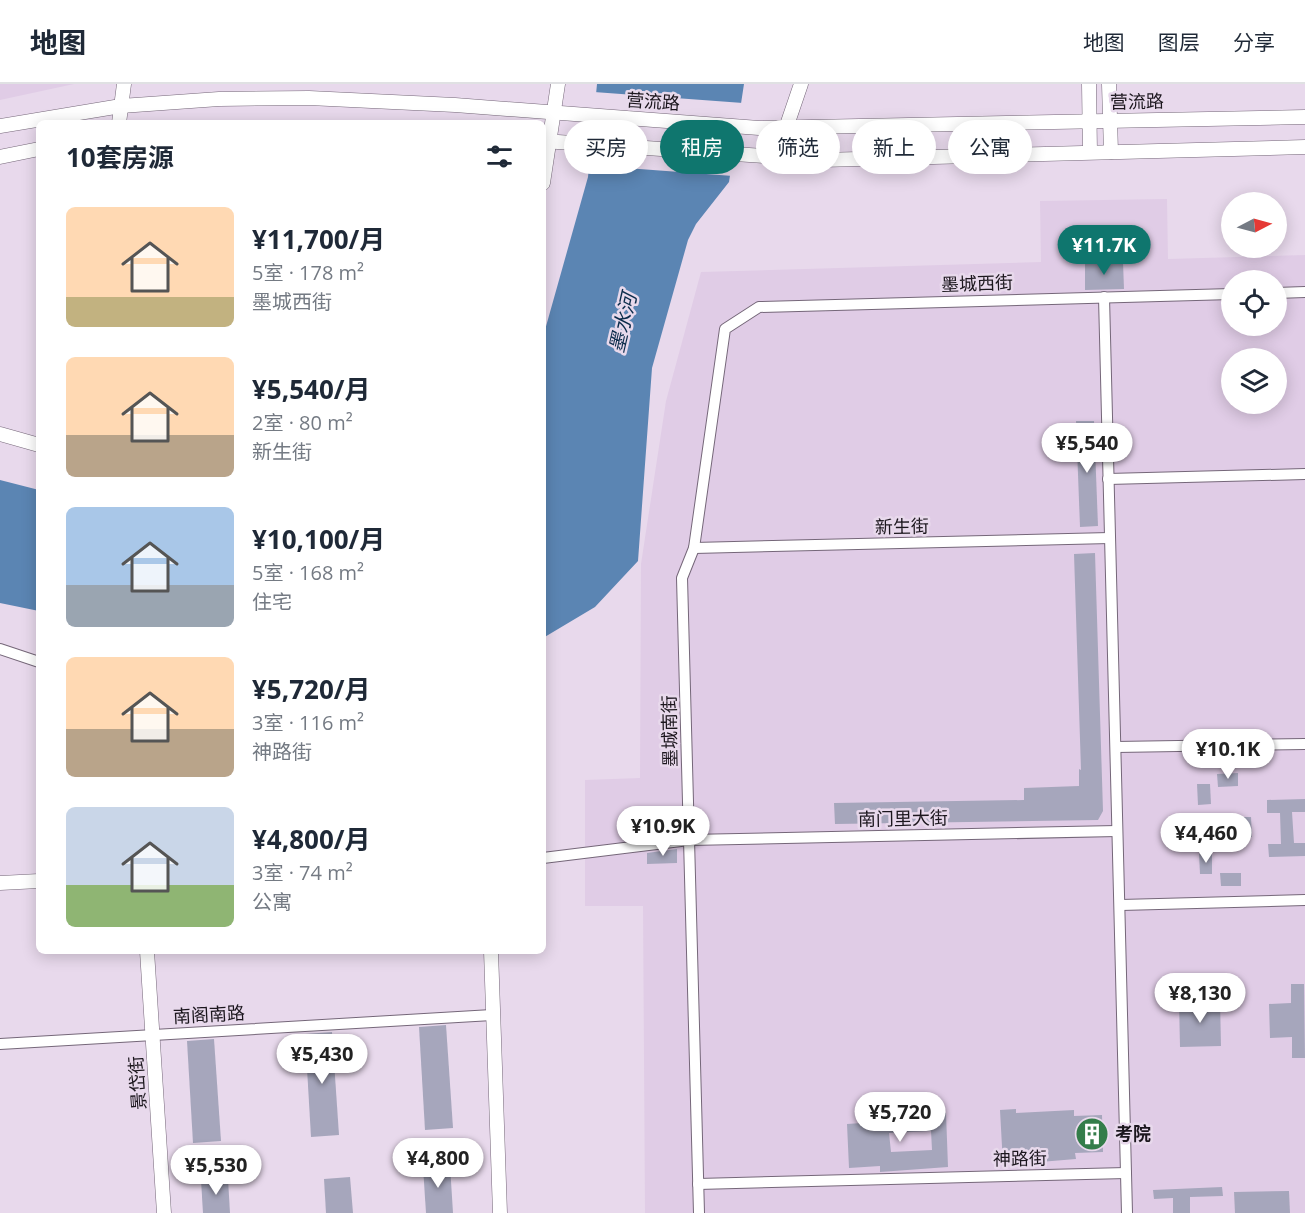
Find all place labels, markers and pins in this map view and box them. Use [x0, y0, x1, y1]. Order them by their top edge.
pin: ¥11.7K [1055, 225, 1153, 276]
pin: ¥5,540 [1038, 423, 1136, 474]
pin: ¥10.1K [1179, 729, 1277, 780]
pin: ¥10.9K [614, 806, 712, 857]
pin: ¥4,460 [1157, 813, 1255, 864]
pin: ¥8,130 [1151, 973, 1249, 1024]
pin: ¥5,430 [273, 1034, 371, 1085]
pin: ¥5,720 [851, 1092, 949, 1143]
building icon: 考院 [1074, 1116, 1110, 1152]
place label: 考院 [1115, 1121, 1151, 1145]
pin: ¥4,800 [389, 1138, 487, 1189]
pin: ¥5,530 [167, 1145, 265, 1196]

